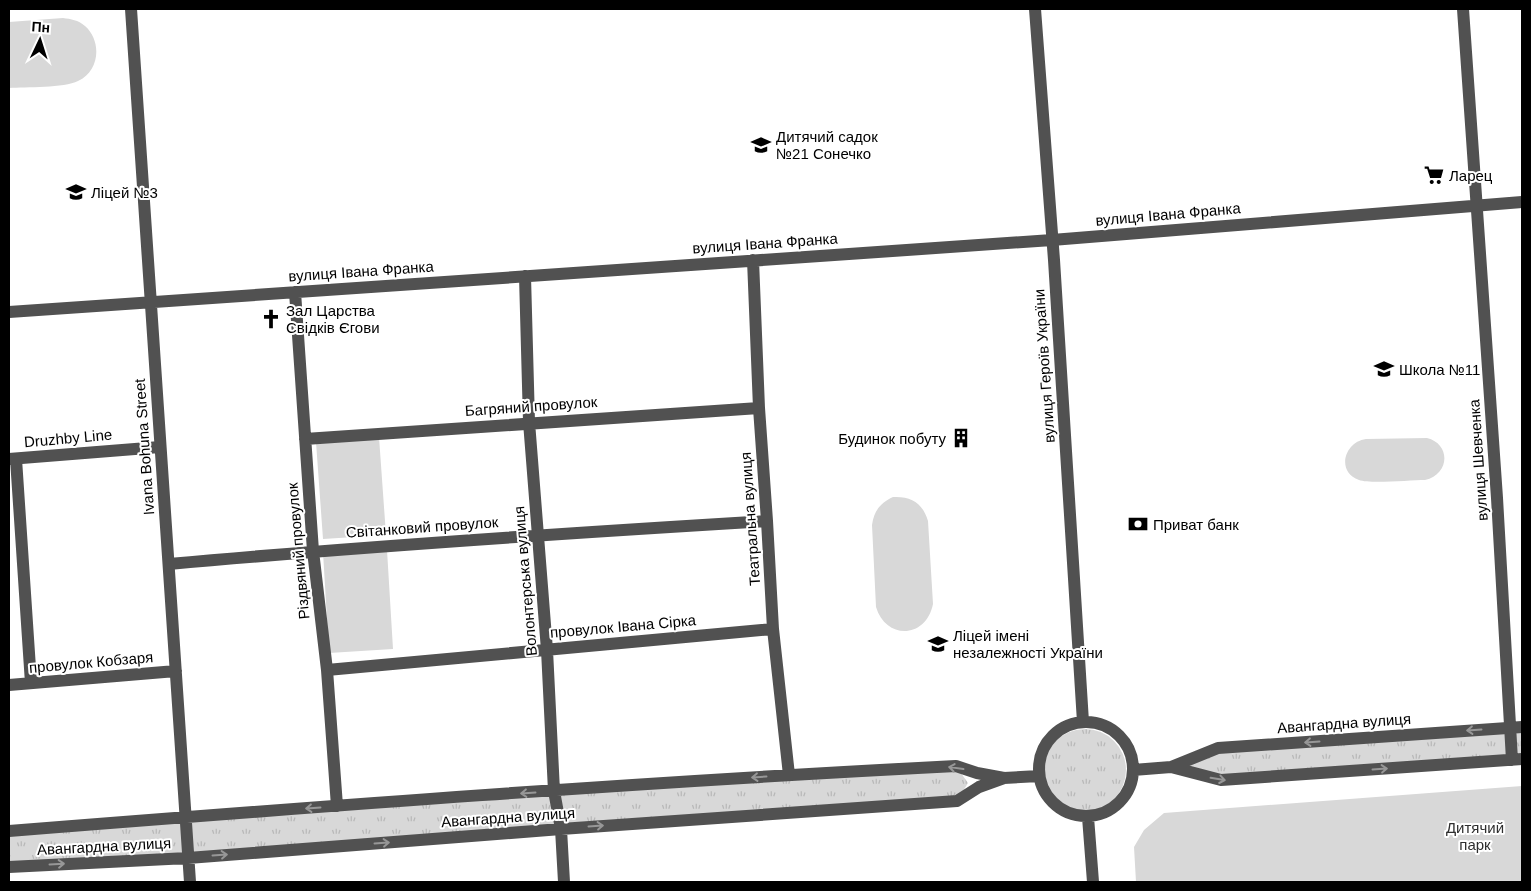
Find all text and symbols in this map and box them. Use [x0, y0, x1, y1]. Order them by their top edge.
north arrow [15, 15, 65, 65]
text: Пн [31, 18, 51, 36]
place label: Дитячий садок №21 Сонечко [776, 128, 878, 162]
school or university icon: Дитячий садок №21 Сонечко [750, 134, 772, 156]
supermarket icon: Ларец [1423, 164, 1445, 186]
place label: Ларец [1449, 167, 1493, 184]
school or university icon: Ліцей №3 [65, 181, 87, 203]
place label: Ліцей №3 [91, 184, 158, 201]
street label: вулиця Івана Франка [1095, 199, 1242, 229]
street label: вулиця Івана Франка [692, 229, 839, 257]
street label: вулиця Івана Франка [288, 257, 435, 285]
street label: вулиця Героїв України [1030, 288, 1058, 444]
place label: Зал Царства Свідків Єгови [286, 302, 380, 336]
church icon: Зал Царства Свідків Єгови [260, 308, 282, 330]
school or university icon: Школа №11 [1373, 358, 1395, 380]
place label: Школа №11 [1399, 361, 1480, 378]
street label: Ivana Bohuna Street [131, 377, 157, 516]
street label: Багряний провулок [464, 393, 598, 419]
street label: вулиця Шевченка [1465, 398, 1491, 521]
street label: Druzhby Line [23, 426, 113, 450]
building icon: Будинок побуту [950, 427, 972, 449]
place label: Будинок побуту [838, 430, 946, 447]
street label: Театральна вулиця [737, 451, 763, 587]
street label: Різдвяний провулок [284, 481, 312, 620]
street label: Волонтерська вулиця [510, 505, 540, 657]
street label: Світанковий провулок [345, 513, 499, 541]
bank icon: Приват банк [1127, 513, 1149, 535]
place label: Приват банк [1153, 516, 1239, 533]
street label: провулок Івана Сірка [549, 611, 697, 641]
place label: Ліцей імені незалежності України [953, 627, 1103, 661]
school or university icon: Ліцей імені незалежності України [927, 633, 949, 655]
street label: провулок Кобзаря [28, 648, 154, 676]
street label: Авангардна вулиця [1277, 710, 1411, 736]
one-way arrow [1466, 726, 1482, 735]
one-way arrow [1304, 737, 1320, 746]
one-way arrow [949, 762, 965, 772]
one-way arrow [1372, 764, 1388, 773]
one-way arrow [752, 772, 768, 781]
one-way arrow [1209, 774, 1225, 784]
one-way arrow [520, 788, 536, 798]
one-way arrow [305, 803, 321, 812]
street label: Авангардна вулиця [441, 804, 575, 830]
park label: Дитячий парк [1446, 819, 1504, 853]
one-way arrow [588, 822, 604, 831]
street label: Авангардна вулиця [37, 834, 171, 858]
one-way arrow [373, 838, 389, 847]
one-way arrow [211, 851, 227, 860]
one-way arrow [49, 860, 65, 869]

